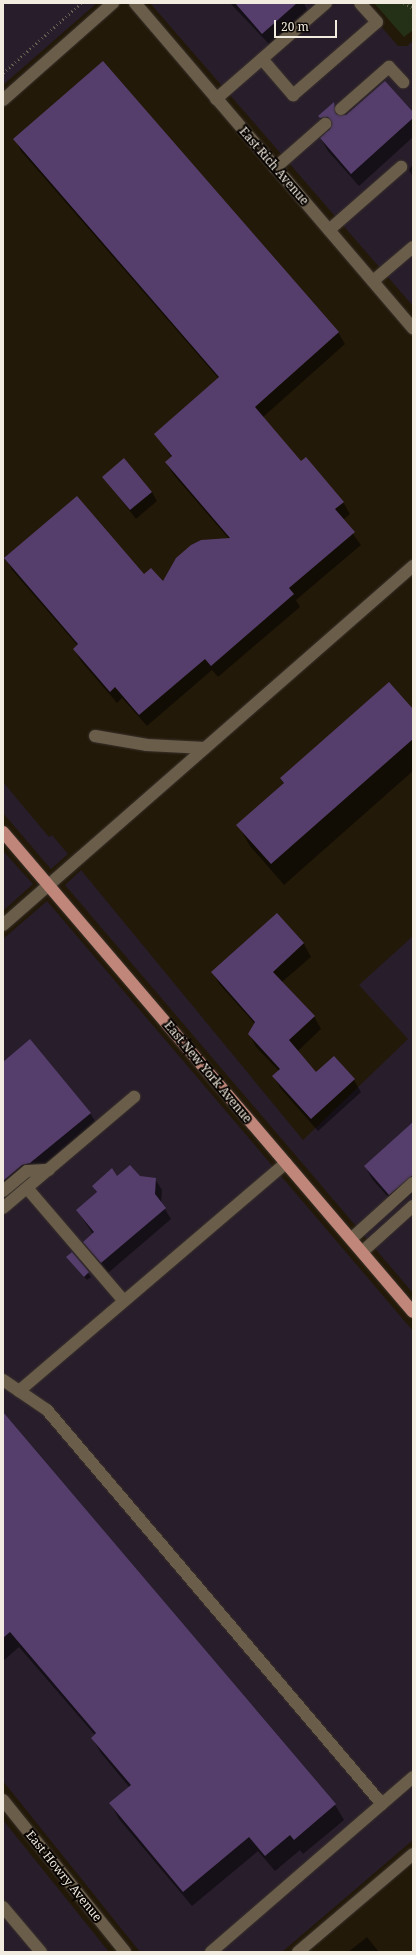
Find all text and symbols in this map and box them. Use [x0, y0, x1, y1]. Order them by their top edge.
scale bar [276, 12, 339, 38]
text: 20 m [281, 18, 309, 35]
street label: East Rich Avenue [236, 124, 312, 208]
street label: East New York Avenue [161, 1018, 255, 1126]
street label: East Howry Avenue [23, 1828, 105, 1924]

